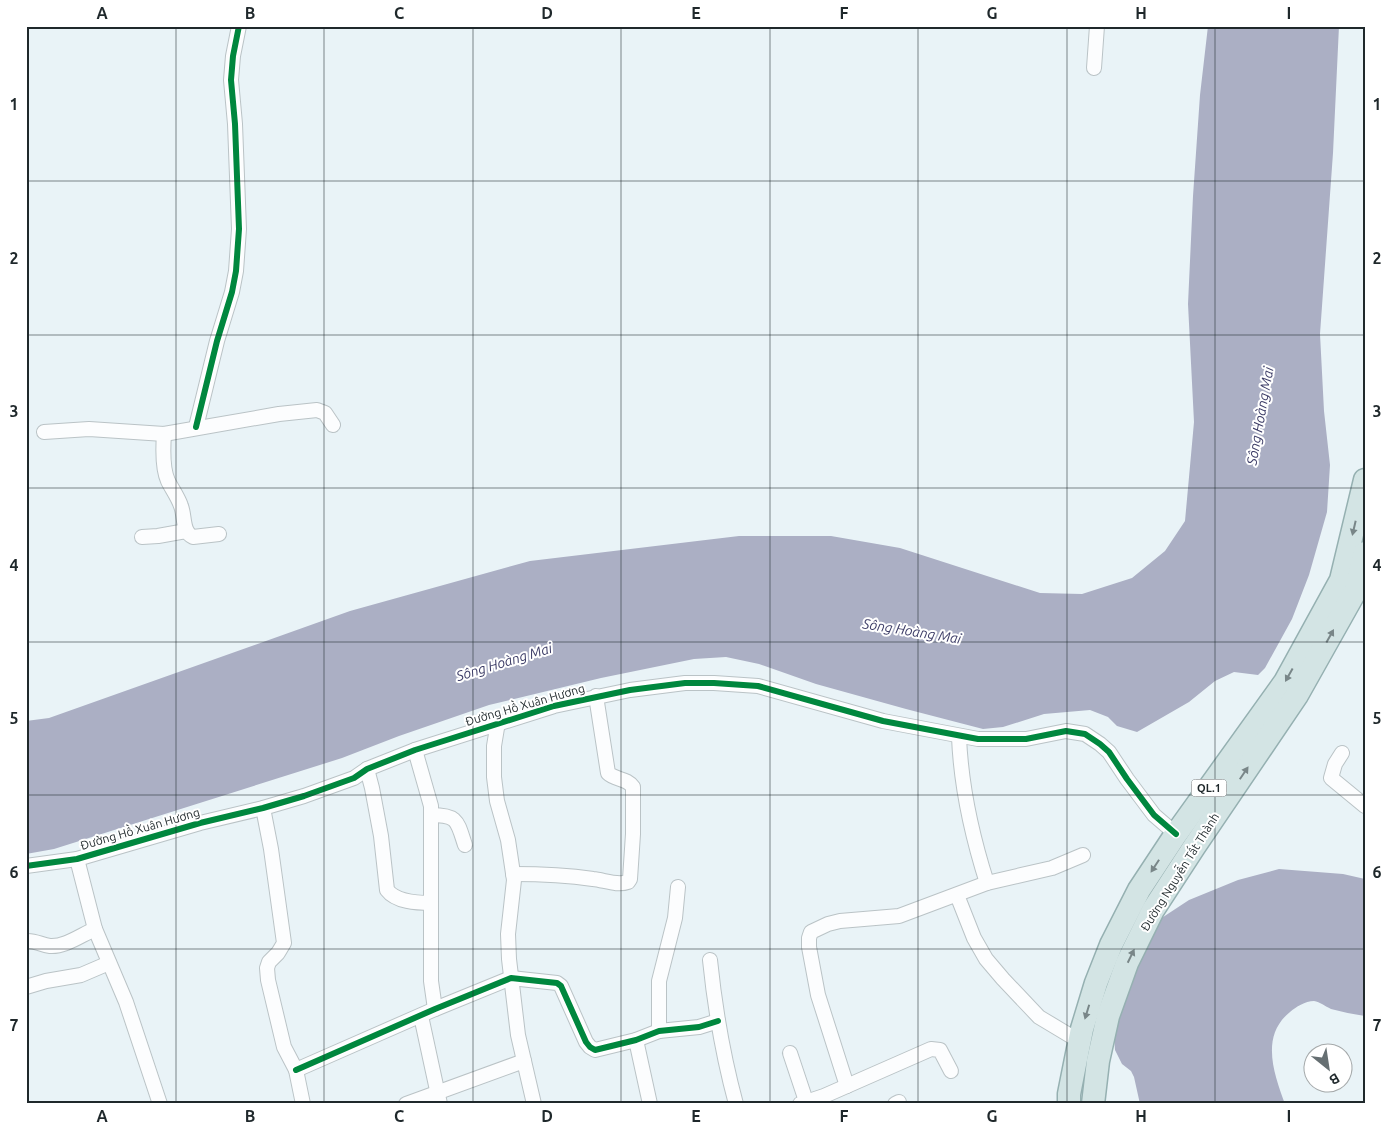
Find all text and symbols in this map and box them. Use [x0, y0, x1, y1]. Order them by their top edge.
text: A [96, 4, 108, 22]
text: B [245, 4, 255, 22]
text: C [394, 4, 404, 22]
text: D [541, 4, 553, 22]
text: E [691, 4, 701, 22]
text: F [840, 4, 849, 22]
text: G [986, 4, 998, 22]
text: H [1135, 4, 1147, 22]
text: I [1287, 4, 1291, 22]
text: 1 [9, 95, 19, 113]
text: 1 [1372, 95, 1382, 113]
text: 2 [9, 249, 19, 267]
text: 2 [1372, 249, 1382, 267]
water label: Sông Hoàng Mai [1243, 365, 1277, 467]
text: 3 [9, 402, 19, 420]
text: 3 [1372, 402, 1382, 420]
one-way arrow [1350, 520, 1358, 535]
text: 4 [9, 556, 19, 574]
text: 4 [1372, 556, 1382, 574]
water label: Sông Hoàng Mai [861, 615, 963, 647]
one-way arrow [1326, 629, 1335, 642]
water label: Sông Hoàng Mai [453, 640, 554, 684]
one-way arrow [1284, 668, 1293, 682]
street label: Đường Hồ Xuân Hương [463, 680, 586, 728]
text: 5 [9, 709, 19, 727]
text: 5 [1372, 709, 1382, 727]
one-way arrow [1239, 766, 1249, 780]
road number: QL.1 [1192, 780, 1226, 796]
street label: Đường Hồ Xuân Hương [78, 804, 201, 852]
street label: Đường Nguyễn Tất Thành [1137, 810, 1221, 933]
one-way arrow [1151, 859, 1160, 872]
text: 6 [9, 863, 19, 881]
text: 6 [1372, 863, 1382, 881]
one-way arrow [1127, 949, 1135, 963]
one-way arrow [1082, 1005, 1090, 1020]
text: 7 [9, 1016, 19, 1034]
text: 7 [1372, 1016, 1382, 1034]
north arrow [1304, 1042, 1354, 1092]
text: B [1326, 1070, 1343, 1089]
text: A [96, 1107, 108, 1125]
text: B [245, 1107, 255, 1125]
text: C [394, 1107, 404, 1125]
text: D [541, 1107, 553, 1125]
text: E [691, 1107, 701, 1125]
text: F [840, 1107, 849, 1125]
text: G [986, 1107, 998, 1125]
text: H [1135, 1107, 1147, 1125]
text: I [1287, 1107, 1291, 1125]

